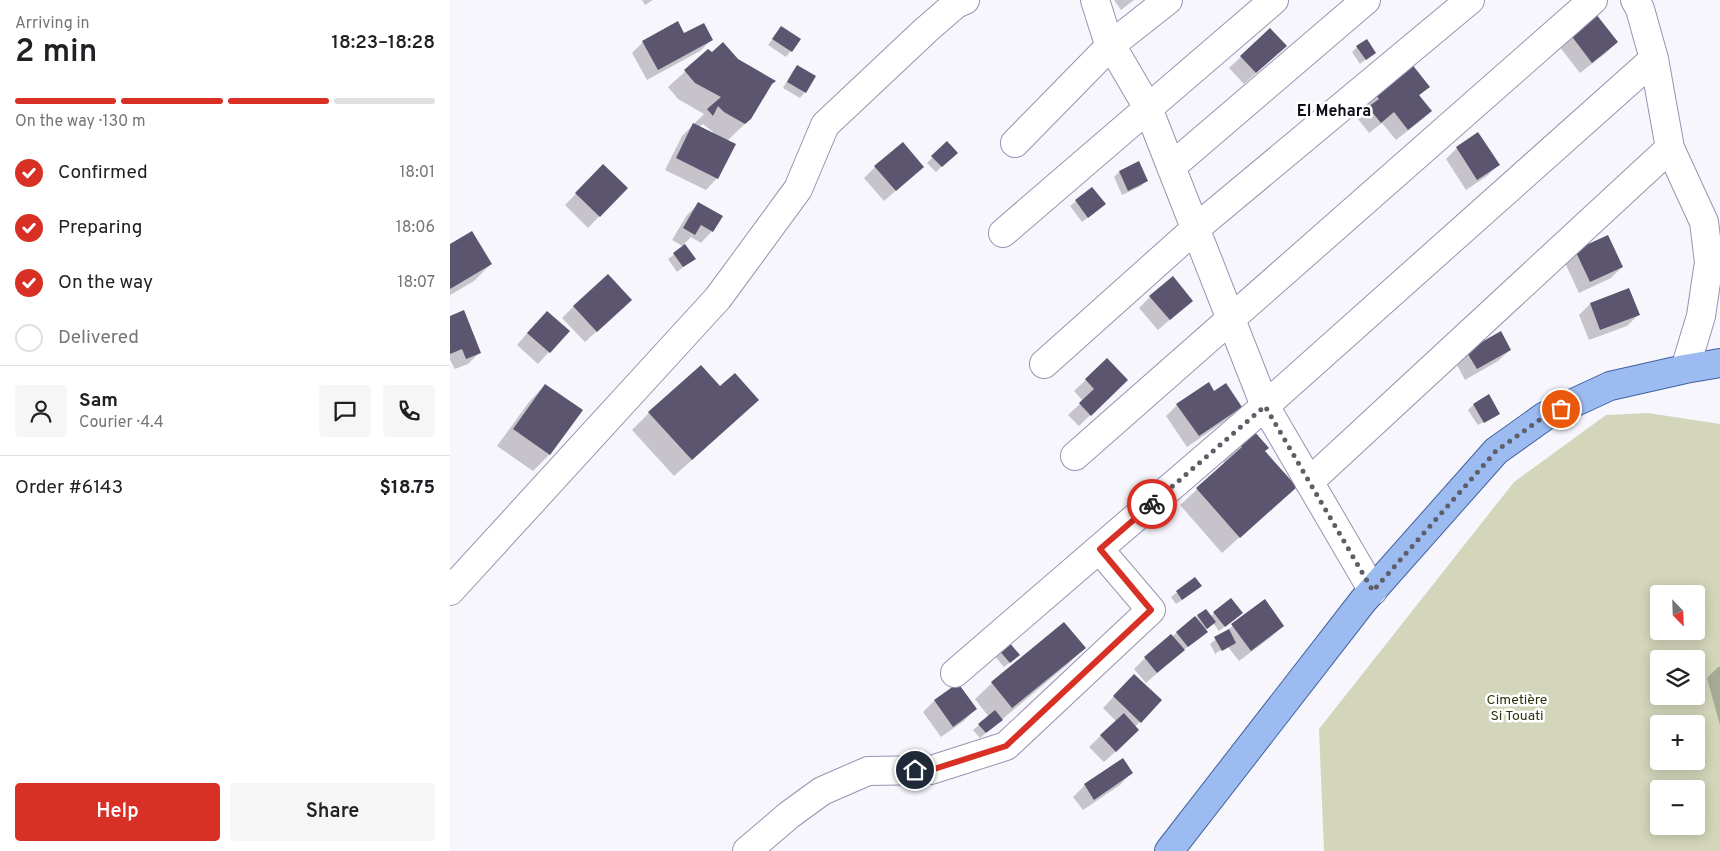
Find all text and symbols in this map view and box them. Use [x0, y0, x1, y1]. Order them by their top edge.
text: Arriving in [15, 14, 90, 34]
text: 18:23–18:28 [331, 31, 435, 55]
text: 2 min [15, 33, 97, 73]
district label: El Mehara [1297, 102, 1371, 122]
text: On the way · 130 m [15, 112, 146, 132]
icon: check [15, 159, 43, 187]
text: Confirmed [58, 161, 148, 185]
text: 18:01 [399, 163, 435, 183]
icon: check [15, 214, 43, 242]
text: Preparing [58, 216, 142, 240]
text: 18:06 [396, 218, 435, 238]
icon: check [15, 269, 43, 297]
text: On the way [58, 271, 153, 295]
text: 18:07 [398, 273, 435, 293]
text: Delivered [58, 326, 139, 350]
button: person [15, 385, 67, 437]
button: chat [319, 385, 371, 437]
button: phone [383, 385, 435, 437]
pin [1540, 388, 1582, 430]
text: Sam [79, 389, 118, 413]
icon: bag [1547, 395, 1575, 423]
text: Courier · 4.4 [79, 413, 164, 433]
text: Order #6143 [15, 476, 123, 500]
text: $18.75 [380, 476, 435, 500]
courier [1127, 479, 1177, 529]
icon: bike [1138, 490, 1166, 518]
north arrow [1650, 585, 1705, 640]
map controls [1650, 585, 1705, 835]
button: layers [1650, 650, 1705, 705]
park label: Cimetière Si Touati [1487, 692, 1547, 725]
button: + [1650, 715, 1705, 770]
pin [894, 749, 936, 791]
icon: home [901, 756, 929, 784]
button: − [1650, 780, 1705, 835]
button: Help [15, 783, 220, 841]
button: Share [230, 783, 435, 841]

